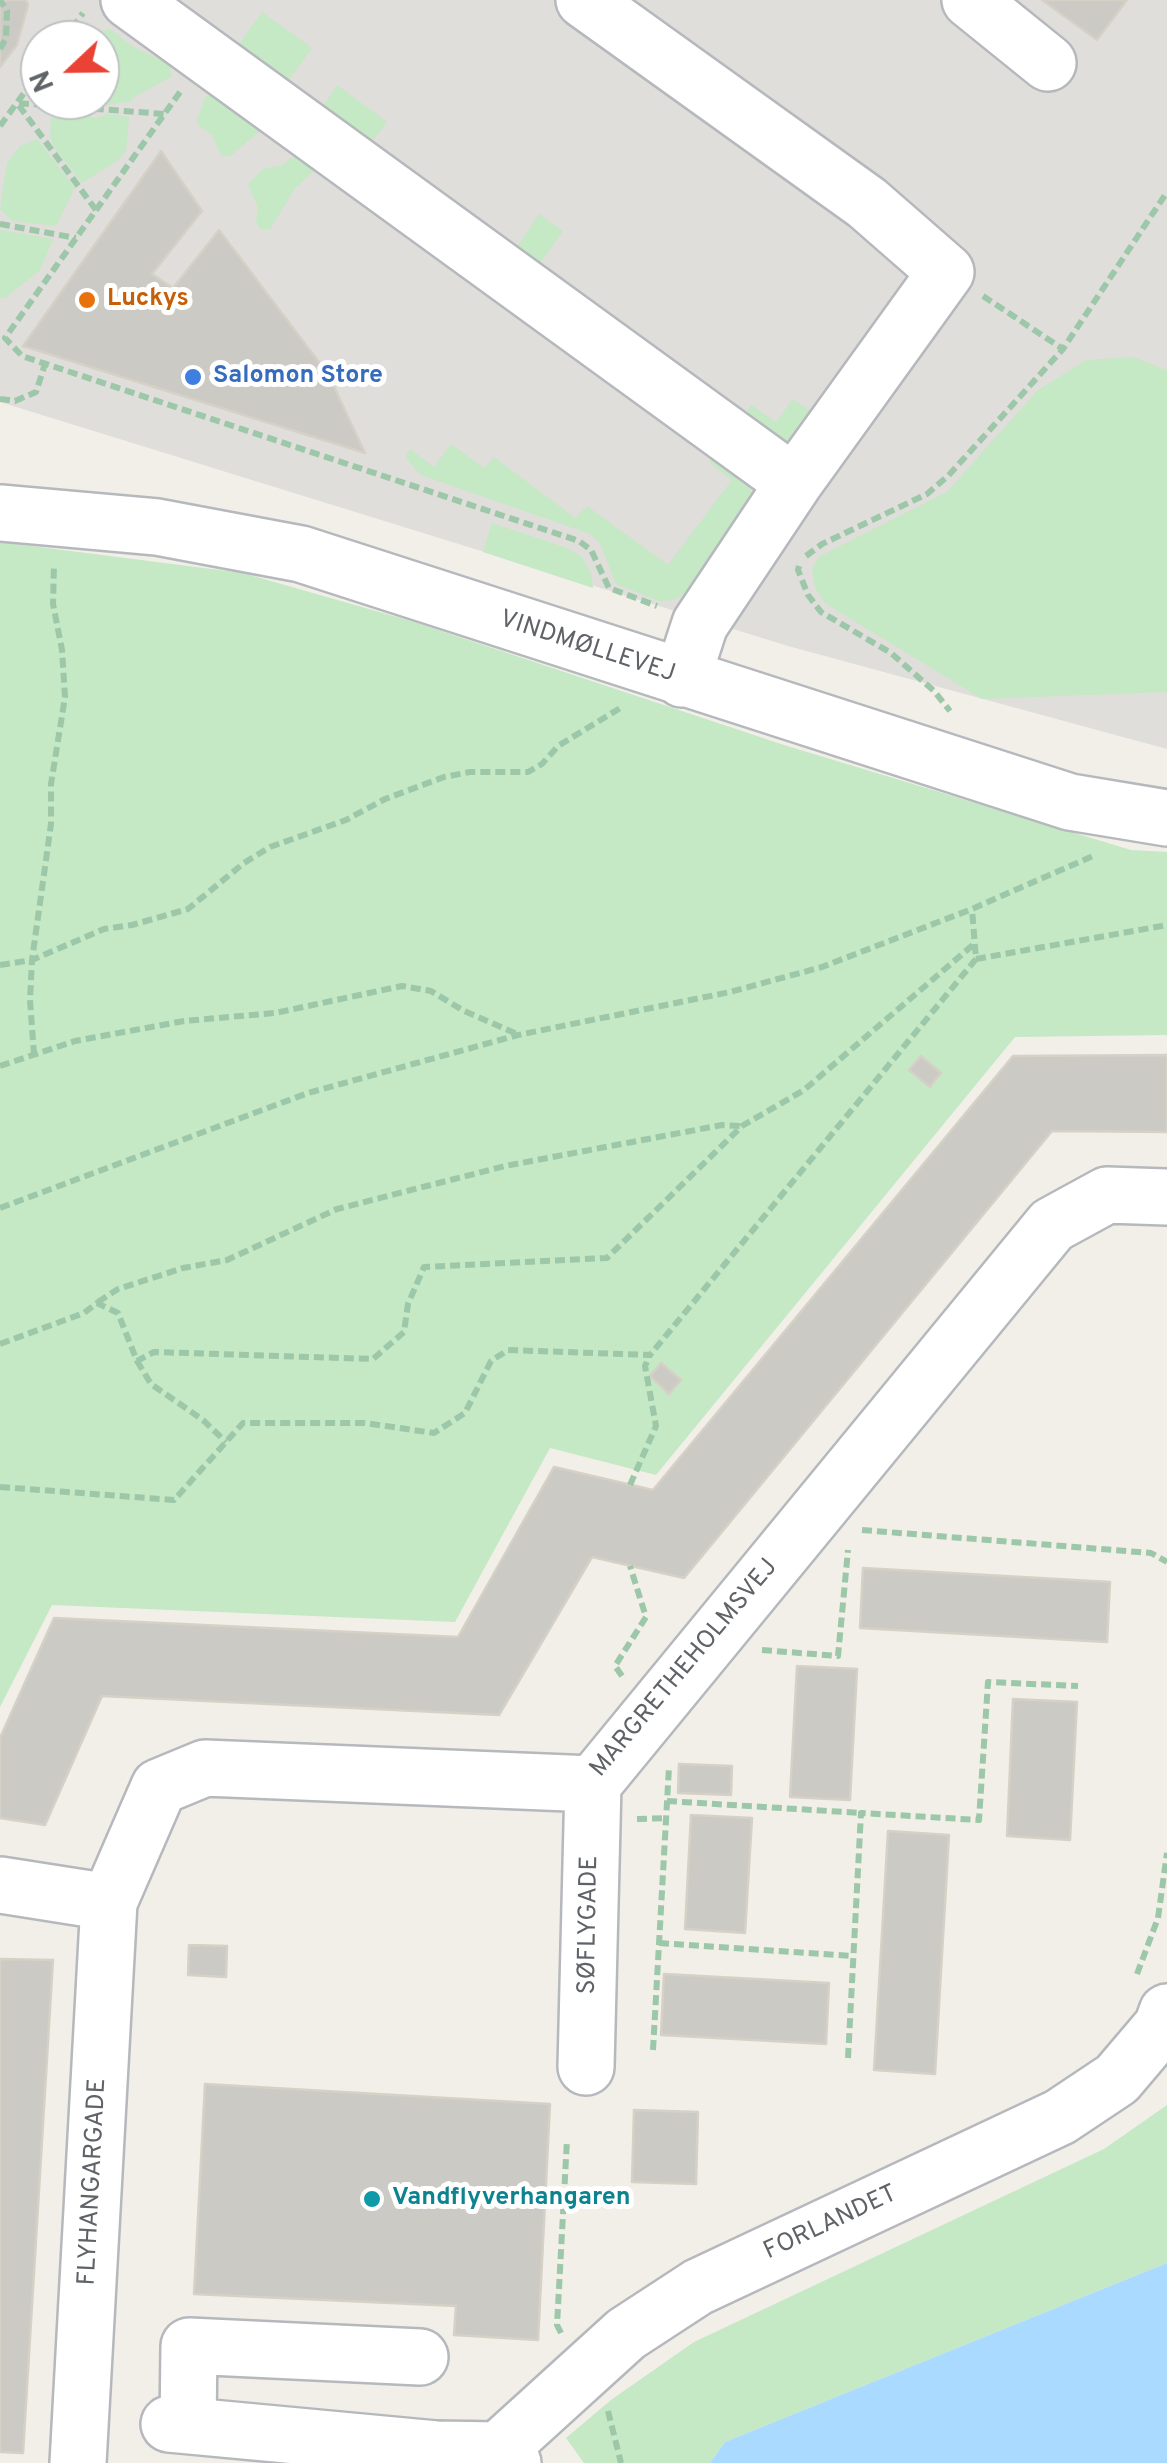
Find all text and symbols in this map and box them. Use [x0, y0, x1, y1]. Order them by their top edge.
north arrow [20, 20, 120, 120]
text: N [24, 64, 64, 97]
place label: Luckys [107, 285, 189, 315]
marker: Luckys [76, 289, 98, 311]
place label: Salomon Store [213, 362, 383, 392]
marker: Salomon Store [182, 366, 204, 388]
street label: VINDMØLLEVEJ [495, 605, 679, 691]
street label: MARGRETHEHOLMSVEJ [585, 1554, 785, 1784]
street label: SØFLYGADE [574, 1855, 606, 1995]
street label: FLYHANGARGADE [74, 2078, 114, 2286]
street label: FORLANDET [760, 2180, 902, 2268]
place label: Vandflyverhangaren [392, 2184, 631, 2214]
marker: Vandflyverhangaren [361, 2188, 383, 2210]

